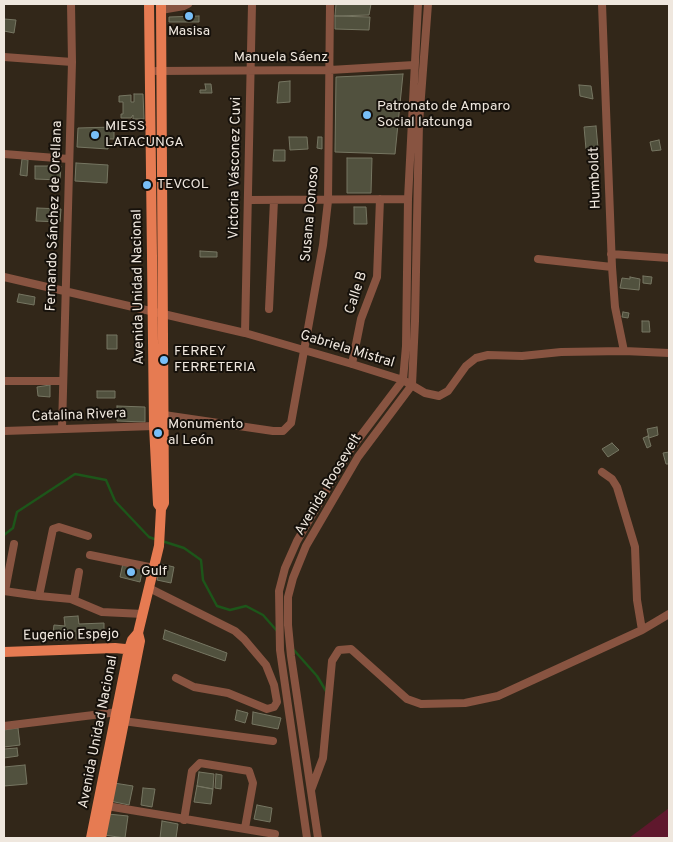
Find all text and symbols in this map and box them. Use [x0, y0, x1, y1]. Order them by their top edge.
marker: Masisa [183, 10, 195, 22]
place label: Masisa [168, 24, 210, 40]
street label: Manuela Sáenz [234, 50, 328, 66]
street label: Victoria Vásconez Cuvi [226, 97, 246, 239]
place label: Patronato de Amparo Social latcunga [377, 99, 510, 132]
marker: Patronato de Amparo Social latcunga [361, 109, 373, 121]
place label: MIESS LATACUNGA [105, 119, 184, 152]
street label: Fernando Sánchez de Orellana [43, 120, 67, 312]
marker: MIESS LATACUNGA [89, 129, 101, 141]
street label: Humboldt [587, 147, 605, 209]
street label: Susana Donoso [298, 165, 324, 263]
place label: TEVCOL [157, 177, 209, 193]
marker: TEVCOL [141, 179, 153, 191]
street label: Avenida Unidad Nacional [129, 209, 149, 365]
street label: Calle B [342, 270, 372, 316]
street label: Gabriela Mistral [298, 328, 396, 372]
place label: FERREY FERRETERIA [174, 344, 256, 377]
marker: FERREY FERRETERIA [158, 354, 170, 366]
street label: Catalina Rivera [31, 406, 127, 426]
place label: Monumento al León [168, 417, 243, 450]
marker: Monumento al León [152, 427, 164, 439]
street label: Avenida Roosevelt [292, 431, 366, 539]
place label: Gulf [141, 564, 167, 580]
marker: Gulf [125, 566, 137, 578]
street label: Eugenio Espejo [23, 627, 119, 645]
street label: Avenida Unidad Nacional [76, 654, 122, 810]

